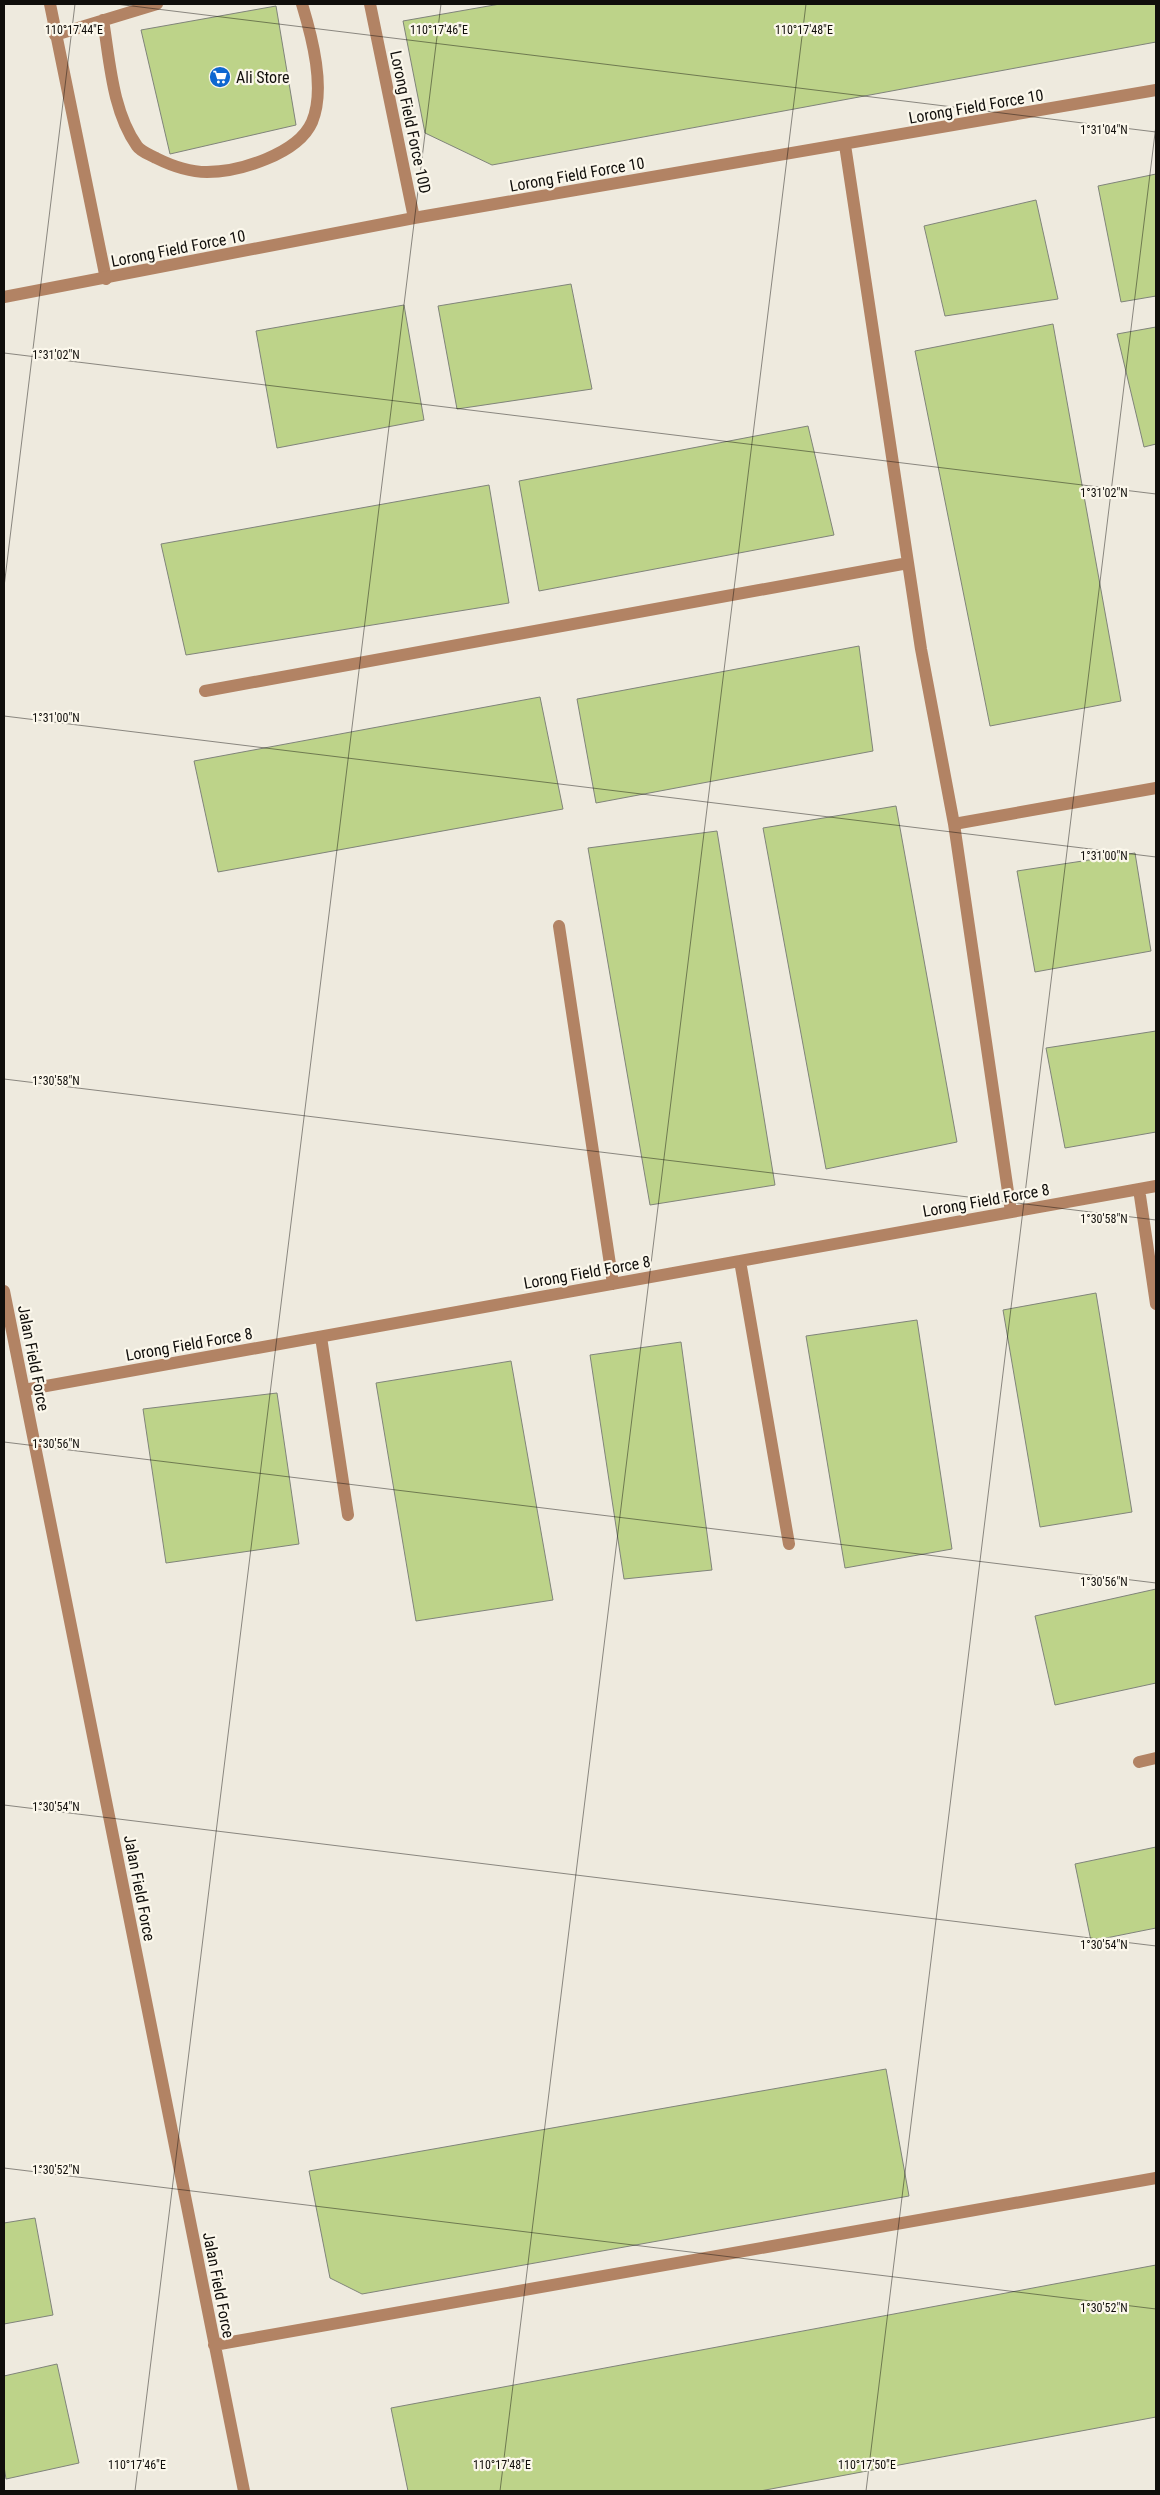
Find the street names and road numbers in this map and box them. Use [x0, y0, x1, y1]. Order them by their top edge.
street label: Lorong Field Force 10D [386, 49, 435, 195]
street label: Lorong Field Force 10 [907, 85, 1045, 128]
street label: Lorong Field Force 10 [508, 153, 646, 196]
street label: Lorong Field Force 10 [109, 226, 247, 271]
street label: Lorong Field Force 8 [921, 1180, 1051, 1221]
street label: Lorong Field Force 8 [522, 1252, 652, 1293]
street label: Jalan Field Force [14, 1304, 53, 1413]
street label: Lorong Field Force 8 [124, 1324, 254, 1365]
street label: Jalan Field Force [120, 1834, 159, 1943]
street label: Jalan Field Force [199, 2231, 238, 2340]

